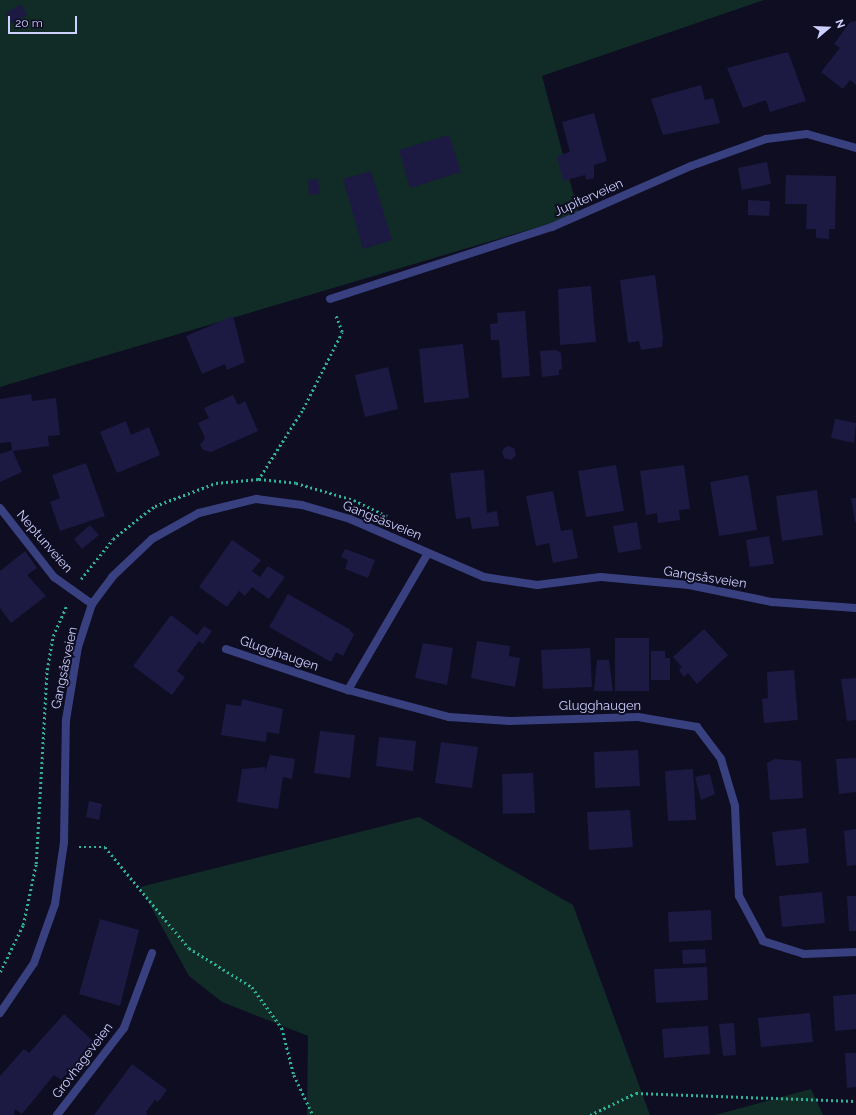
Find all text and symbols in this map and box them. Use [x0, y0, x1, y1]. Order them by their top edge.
scale bar [10, 8, 79, 34]
north arrow [808, 8, 848, 48]
text: 20 m [15, 16, 43, 30]
text: N [832, 18, 847, 30]
street label: Jupiterveien [552, 176, 626, 220]
street label: Gangsåsveien [340, 498, 424, 544]
street label: Neptunveien [13, 508, 75, 576]
street label: Gangsåsveien [662, 564, 748, 592]
street label: Gangsåsveien [49, 625, 81, 711]
street label: Glugghaugen [238, 633, 320, 675]
street label: Glugghaugen [559, 698, 641, 714]
street label: Grovhageveien [50, 1020, 116, 1102]

